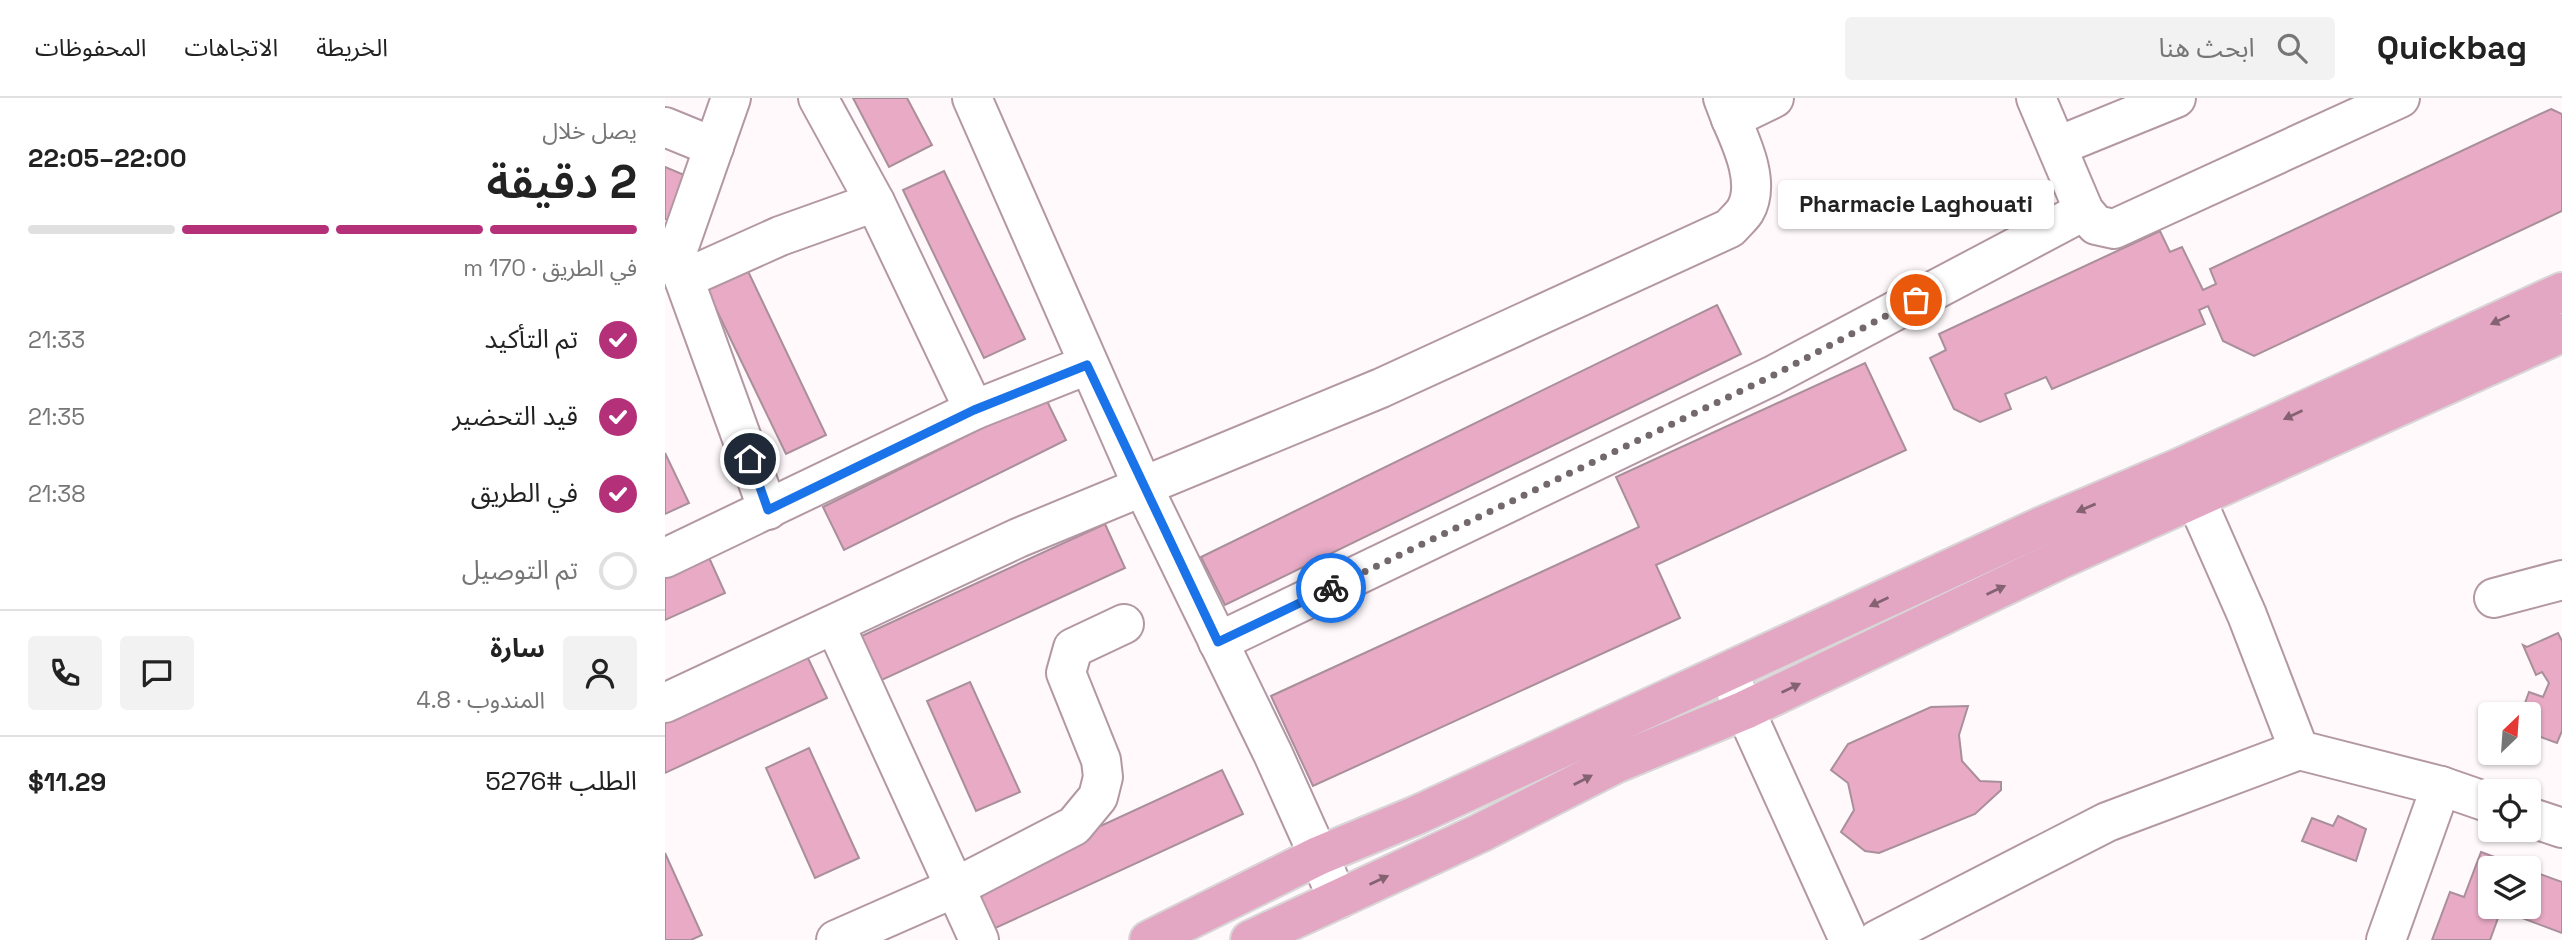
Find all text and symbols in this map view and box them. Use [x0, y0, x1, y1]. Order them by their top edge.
search box [1845, 17, 2335, 80]
text: Quickbag [2377, 27, 2527, 69]
icon: search [2273, 29, 2311, 67]
text: ابحث هنا [2159, 31, 2255, 65]
text: المحفوظات [35, 32, 146, 63]
text: الاتجاهات [184, 32, 278, 63]
text: الخريطة [316, 32, 388, 63]
text: يصل خلال [542, 116, 637, 146]
text: 22:00–22:05 [28, 141, 187, 175]
text: 2 دقيقة [486, 153, 637, 211]
callout: Pharmacie Laghouati [1778, 181, 2054, 230]
text: Pharmacie Laghouati [1799, 189, 2033, 219]
text: في الطريق · 170 m [463, 253, 637, 283]
pin [1886, 270, 1946, 330]
icon: bag [1897, 281, 1935, 319]
one-way arrow [2490, 314, 2510, 326]
icon: check [599, 321, 637, 359]
text: تم التأكيد [485, 322, 578, 356]
text: 21:33 [28, 325, 85, 355]
icon: check [599, 398, 637, 436]
text: قيد التحضير [452, 399, 578, 433]
text: 21:35 [28, 402, 85, 432]
one-way arrow [2283, 409, 2303, 421]
pin [720, 429, 780, 489]
icon: home [731, 440, 769, 478]
icon: check [599, 475, 637, 513]
text: في الطريق [471, 476, 578, 510]
text: 21:38 [28, 479, 86, 509]
one-way arrow [2075, 503, 2096, 514]
text: تم التوصيل [462, 553, 578, 587]
courier [1296, 553, 1366, 623]
icon: bike [1312, 569, 1350, 607]
one-way arrow [1986, 584, 2006, 595]
one-way arrow [1868, 597, 1889, 608]
text: سارة [490, 631, 545, 665]
button: phone [28, 636, 102, 710]
button: chat [120, 636, 194, 710]
button: person [563, 636, 637, 710]
one-way arrow [1781, 683, 1801, 694]
text: المندوب · 4.8 [416, 685, 545, 715]
north arrow [2478, 702, 2541, 765]
map controls [2478, 702, 2541, 919]
text: الطلب #5276 [485, 764, 637, 798]
text: $11.29 [28, 765, 106, 799]
one-way arrow [1573, 775, 1593, 786]
button: locate [2478, 779, 2541, 842]
button: layers [2478, 856, 2541, 919]
one-way arrow [1369, 874, 1389, 886]

